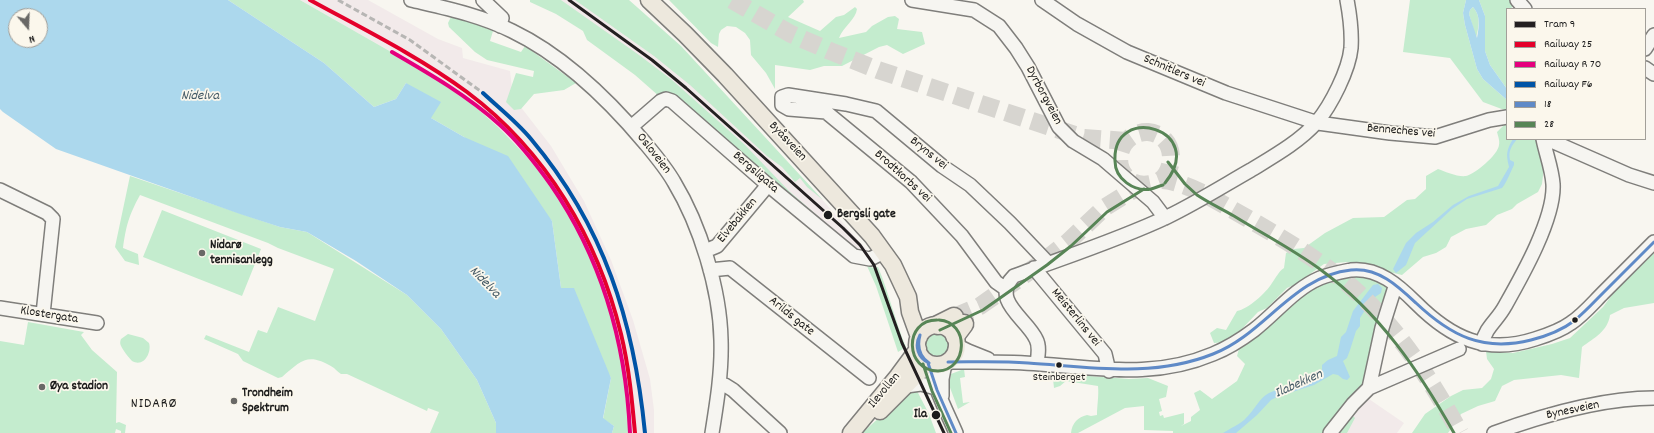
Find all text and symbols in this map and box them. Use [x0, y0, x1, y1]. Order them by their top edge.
north arrow [8, 8, 48, 48]
legend [1506, 8, 1646, 140]
text: Tram 9 [1544, 16, 1575, 33]
text: N [26, 30, 37, 47]
text: Railway 25 [1544, 36, 1592, 53]
street label: Schnitlers vei [1141, 52, 1207, 92]
text: Railway R 70 [1544, 56, 1601, 73]
street label: Dyrborgveien [1021, 64, 1065, 128]
text: Railway F6 [1544, 76, 1593, 93]
water label: Nidelva [181, 89, 219, 105]
text: 18 [1544, 96, 1551, 113]
text: 28 [1544, 116, 1554, 133]
street label: Byåsveien [765, 119, 809, 165]
street label: Benneches vei [1366, 121, 1436, 143]
street label: Osloveien [632, 131, 674, 177]
street label: Bryns vei [906, 134, 950, 174]
street label: Brodtkorbs vei [870, 147, 934, 207]
street label: Bergsligata [729, 149, 781, 197]
street label: Elvebakken [715, 195, 761, 247]
place label: Bergsli gate [837, 207, 896, 223]
marker: Bergsli gate [822, 209, 834, 221]
place label: Nidarø tennisanlegg [210, 238, 273, 269]
marker: Nidarø tennisanlegg [197, 248, 207, 258]
water label: Nidelva [465, 264, 503, 302]
street label: Meisterlins vei [1047, 286, 1103, 350]
street label: Arilds gate [765, 294, 817, 340]
street label: Klostergata [19, 304, 79, 328]
unlabelled marker [1570, 315, 1580, 325]
marker: Steinberget [1054, 360, 1064, 370]
water label: Ilabekken [1272, 367, 1326, 403]
street label: Ilevollen [866, 370, 904, 412]
place label: Steinberget [1033, 371, 1085, 385]
place label: Øya stadion [50, 379, 108, 395]
marker: Øya stadion [37, 382, 47, 392]
place label: Trondheim Spektrum [242, 386, 293, 417]
marker: Trondheim Spektrum [229, 396, 239, 406]
district label: NIDARØ [131, 397, 177, 413]
street label: Bynesveien [1545, 398, 1601, 424]
place label: Ila [914, 407, 927, 423]
marker: Ila [930, 409, 942, 421]

